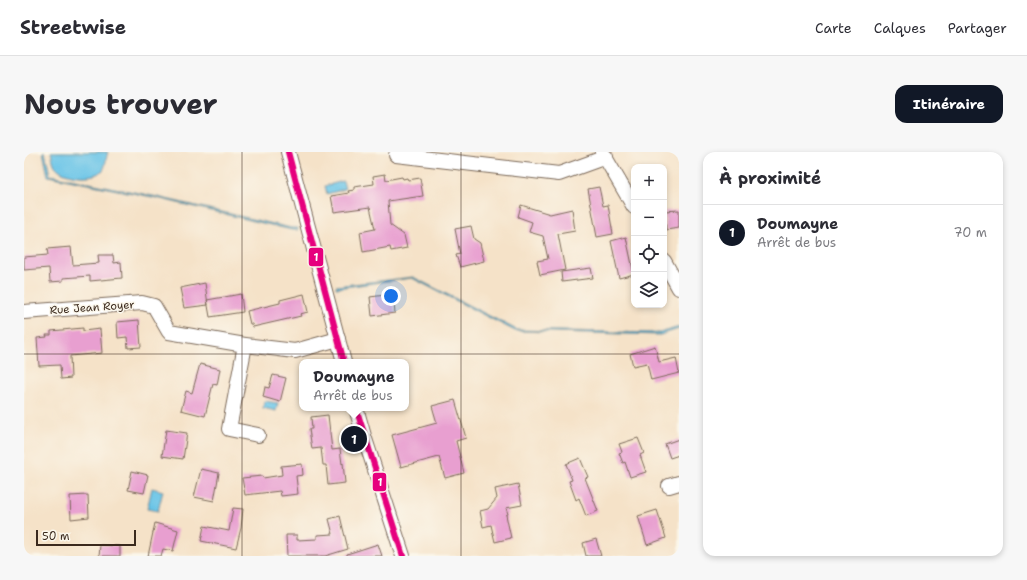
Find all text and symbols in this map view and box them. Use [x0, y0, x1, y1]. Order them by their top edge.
text: Streetwise [20, 15, 126, 40]
text: Carte [815, 19, 852, 37]
text: Calques [874, 19, 926, 37]
text: Partager [948, 19, 1007, 37]
text: Nous trouver [24, 85, 218, 123]
button: Itinéraire [895, 85, 1003, 123]
map controls [631, 164, 667, 308]
button: + [631, 164, 667, 200]
text: À proximité [719, 167, 821, 189]
button: − [631, 200, 667, 236]
text: Doumayne [757, 214, 838, 234]
text: 1 [729, 224, 735, 241]
text: 70 m [953, 224, 987, 241]
text: Arrêt de bus [757, 234, 836, 251]
button: locate [631, 236, 667, 272]
line badge: 1 [308, 247, 324, 267]
text: 1 [313, 250, 319, 265]
button: layers [631, 272, 667, 308]
your location [381, 286, 401, 306]
street label: Rue Jean Royer [49, 297, 135, 318]
popup [299, 359, 409, 411]
text: Doumayne [313, 367, 395, 387]
text: Arrêt de bus [313, 387, 393, 404]
pin: 1 [341, 424, 367, 454]
line badge: 1 [372, 472, 387, 492]
text: 1 [377, 475, 383, 490]
scale bar [36, 528, 136, 547]
text: 50 m [42, 529, 70, 544]

